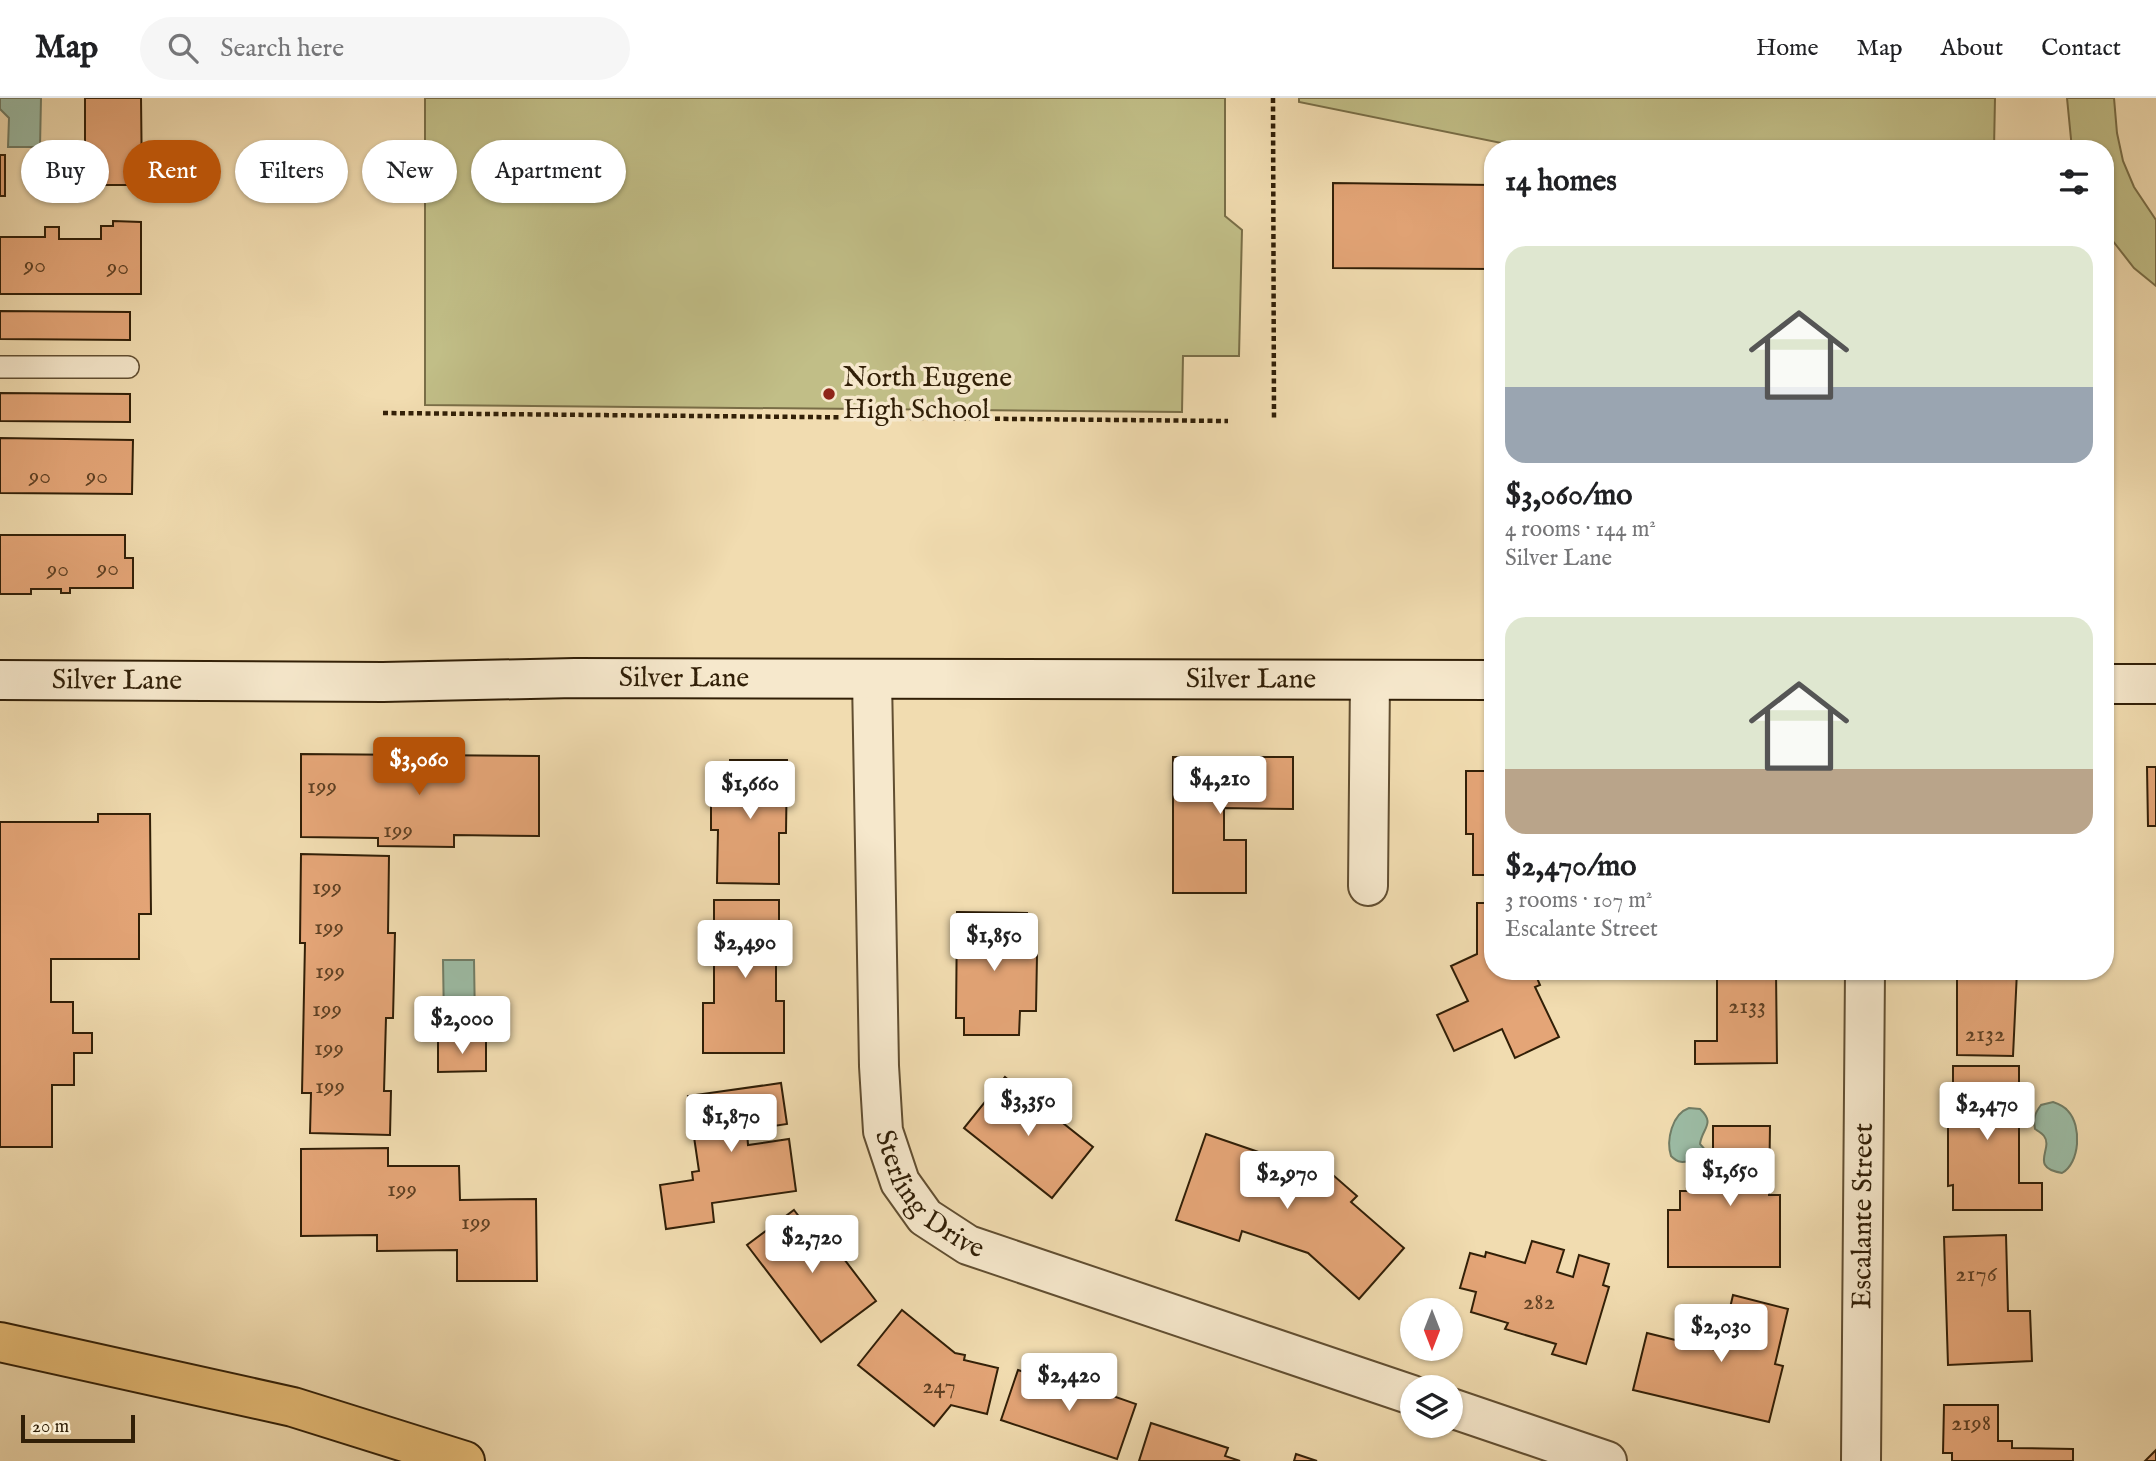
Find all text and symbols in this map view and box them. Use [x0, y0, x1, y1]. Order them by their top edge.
search box [140, 17, 630, 80]
text: Map [35, 27, 98, 69]
icon: search [164, 29, 202, 67]
text: Search here [220, 32, 344, 65]
text: Home [1756, 33, 1819, 64]
text: Map [1857, 33, 1903, 64]
text: About [1941, 33, 2003, 64]
text: Contact [2041, 33, 2121, 64]
chip: Buy [21, 140, 109, 203]
chip: Rent [123, 140, 221, 203]
chip: Filters [235, 140, 348, 203]
chip: New [362, 140, 457, 203]
chip: Apartment [471, 140, 626, 203]
text: 14 homes [1505, 163, 1617, 201]
icon: filters [2055, 163, 2093, 201]
house number: 90 [23, 250, 46, 281]
house number: 90 [106, 252, 129, 283]
icon: home [1736, 292, 1862, 418]
place label: North Eugene High School [843, 361, 1012, 428]
marker: North Eugene High School [821, 386, 837, 402]
house number: 90 [28, 461, 51, 492]
house number: 90 [85, 461, 108, 492]
text: $3,060/mo [1505, 477, 1632, 515]
text: 4 rooms · 144 m² [1505, 515, 1656, 544]
text: Silver Lane [1505, 544, 1612, 573]
house number: 90 [96, 553, 119, 584]
house number: 90 [46, 554, 69, 585]
street label: Silver Lane [619, 661, 749, 696]
street label: Silver Lane [1186, 662, 1316, 697]
street label: Silver Lane [52, 663, 182, 698]
icon: home [1736, 663, 1862, 789]
pin: $3,060 [362, 738, 476, 797]
text: $3,060 [389, 745, 449, 774]
pin: $4,210 [1163, 756, 1277, 816]
pin: $1,660 [693, 762, 807, 821]
text: $4,210 [1189, 764, 1251, 793]
text: $1,660 [721, 769, 779, 798]
house number: 199 [307, 771, 337, 802]
house number: 199 [383, 815, 413, 846]
text: $2,470/mo [1505, 848, 1636, 886]
house number: 199 [312, 872, 342, 903]
text: 3 rooms · 107 m² [1505, 886, 1653, 915]
house number: 199 [314, 912, 344, 943]
pin: $1,850 [937, 914, 1051, 973]
text: Escalante Street [1505, 915, 1658, 944]
pin: $2,490 [688, 920, 802, 980]
text: $1,850 [966, 921, 1022, 950]
text: $2,490 [714, 928, 776, 957]
house number: 199 [315, 956, 345, 987]
house number: 2133 [1728, 991, 1766, 1022]
house number: 199 [312, 994, 342, 1025]
pin: $2,000 [405, 996, 519, 1056]
text: $2,000 [430, 1004, 494, 1033]
house number: 2132 [1965, 1019, 2005, 1050]
house number: 199 [314, 1033, 344, 1064]
house number: 199 [315, 1071, 345, 1102]
pin: $3,350 [971, 1079, 1085, 1138]
pin: $2,470 [1930, 1082, 2044, 1142]
text: $3,350 [1000, 1086, 1056, 1115]
text: $2,470 [1956, 1090, 2018, 1119]
pin: $1,870 [674, 1094, 788, 1154]
text: $1,870 [702, 1102, 760, 1131]
street label: Escalante Street [1845, 1122, 1881, 1309]
street label: Sterling Drive [866, 1125, 989, 1267]
pin: $1,650 [1673, 1148, 1787, 1208]
pin: $2,970 [1230, 1152, 1344, 1211]
text: $1,650 [1702, 1156, 1758, 1185]
text: $2,970 [1256, 1159, 1318, 1188]
house number: 199 [387, 1174, 417, 1205]
house number: 199 [461, 1207, 491, 1238]
pin: $2,720 [755, 1216, 869, 1275]
text: $2,720 [781, 1223, 843, 1252]
house number: 2176 [1955, 1259, 1998, 1290]
house number: 282 [1523, 1287, 1555, 1318]
north arrow [1400, 1298, 1463, 1362]
map controls [1400, 1298, 1463, 1438]
pin: $2,030 [1664, 1304, 1778, 1364]
text: $2,030 [1691, 1312, 1751, 1341]
pin: $2,420 [1012, 1354, 1126, 1413]
text: $2,420 [1037, 1361, 1101, 1390]
house number: 247 [922, 1371, 956, 1402]
button: layers [1400, 1375, 1463, 1438]
house number: 2198 [1951, 1408, 1991, 1439]
scale bar [21, 1412, 135, 1444]
text: 20 m [32, 1415, 69, 1439]

